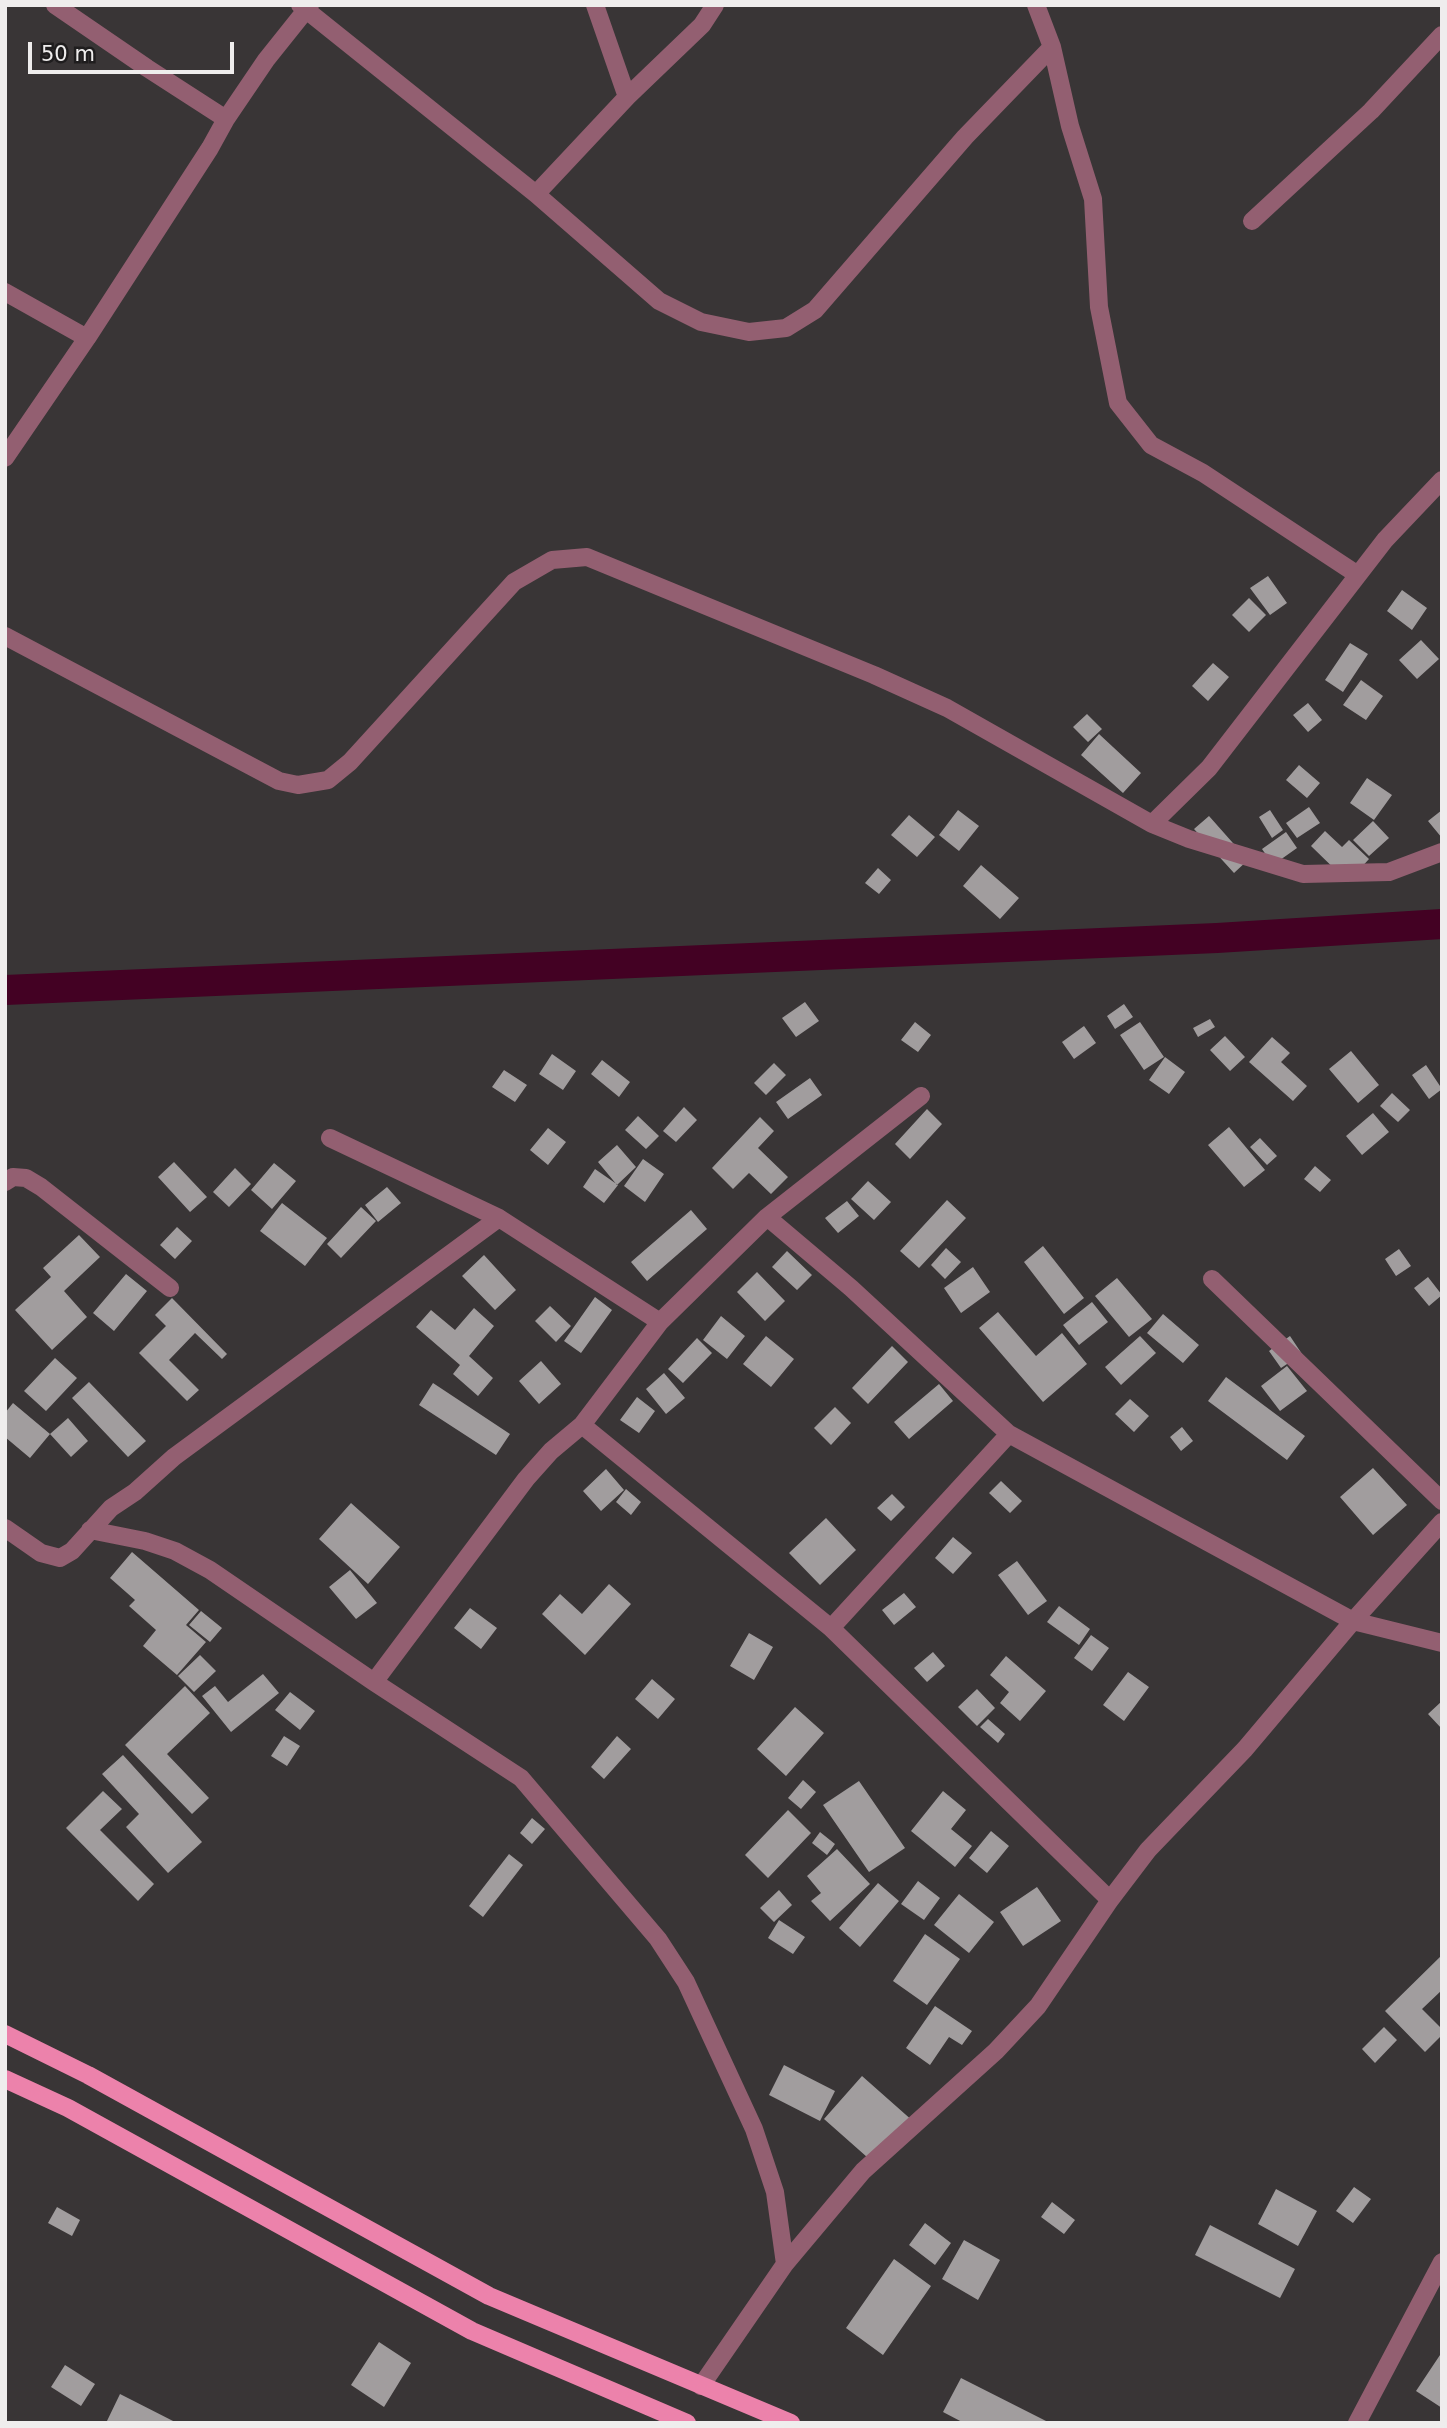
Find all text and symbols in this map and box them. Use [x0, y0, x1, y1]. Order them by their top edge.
scale bar [32, 28, 238, 72]
text: 50 m [41, 42, 95, 66]

